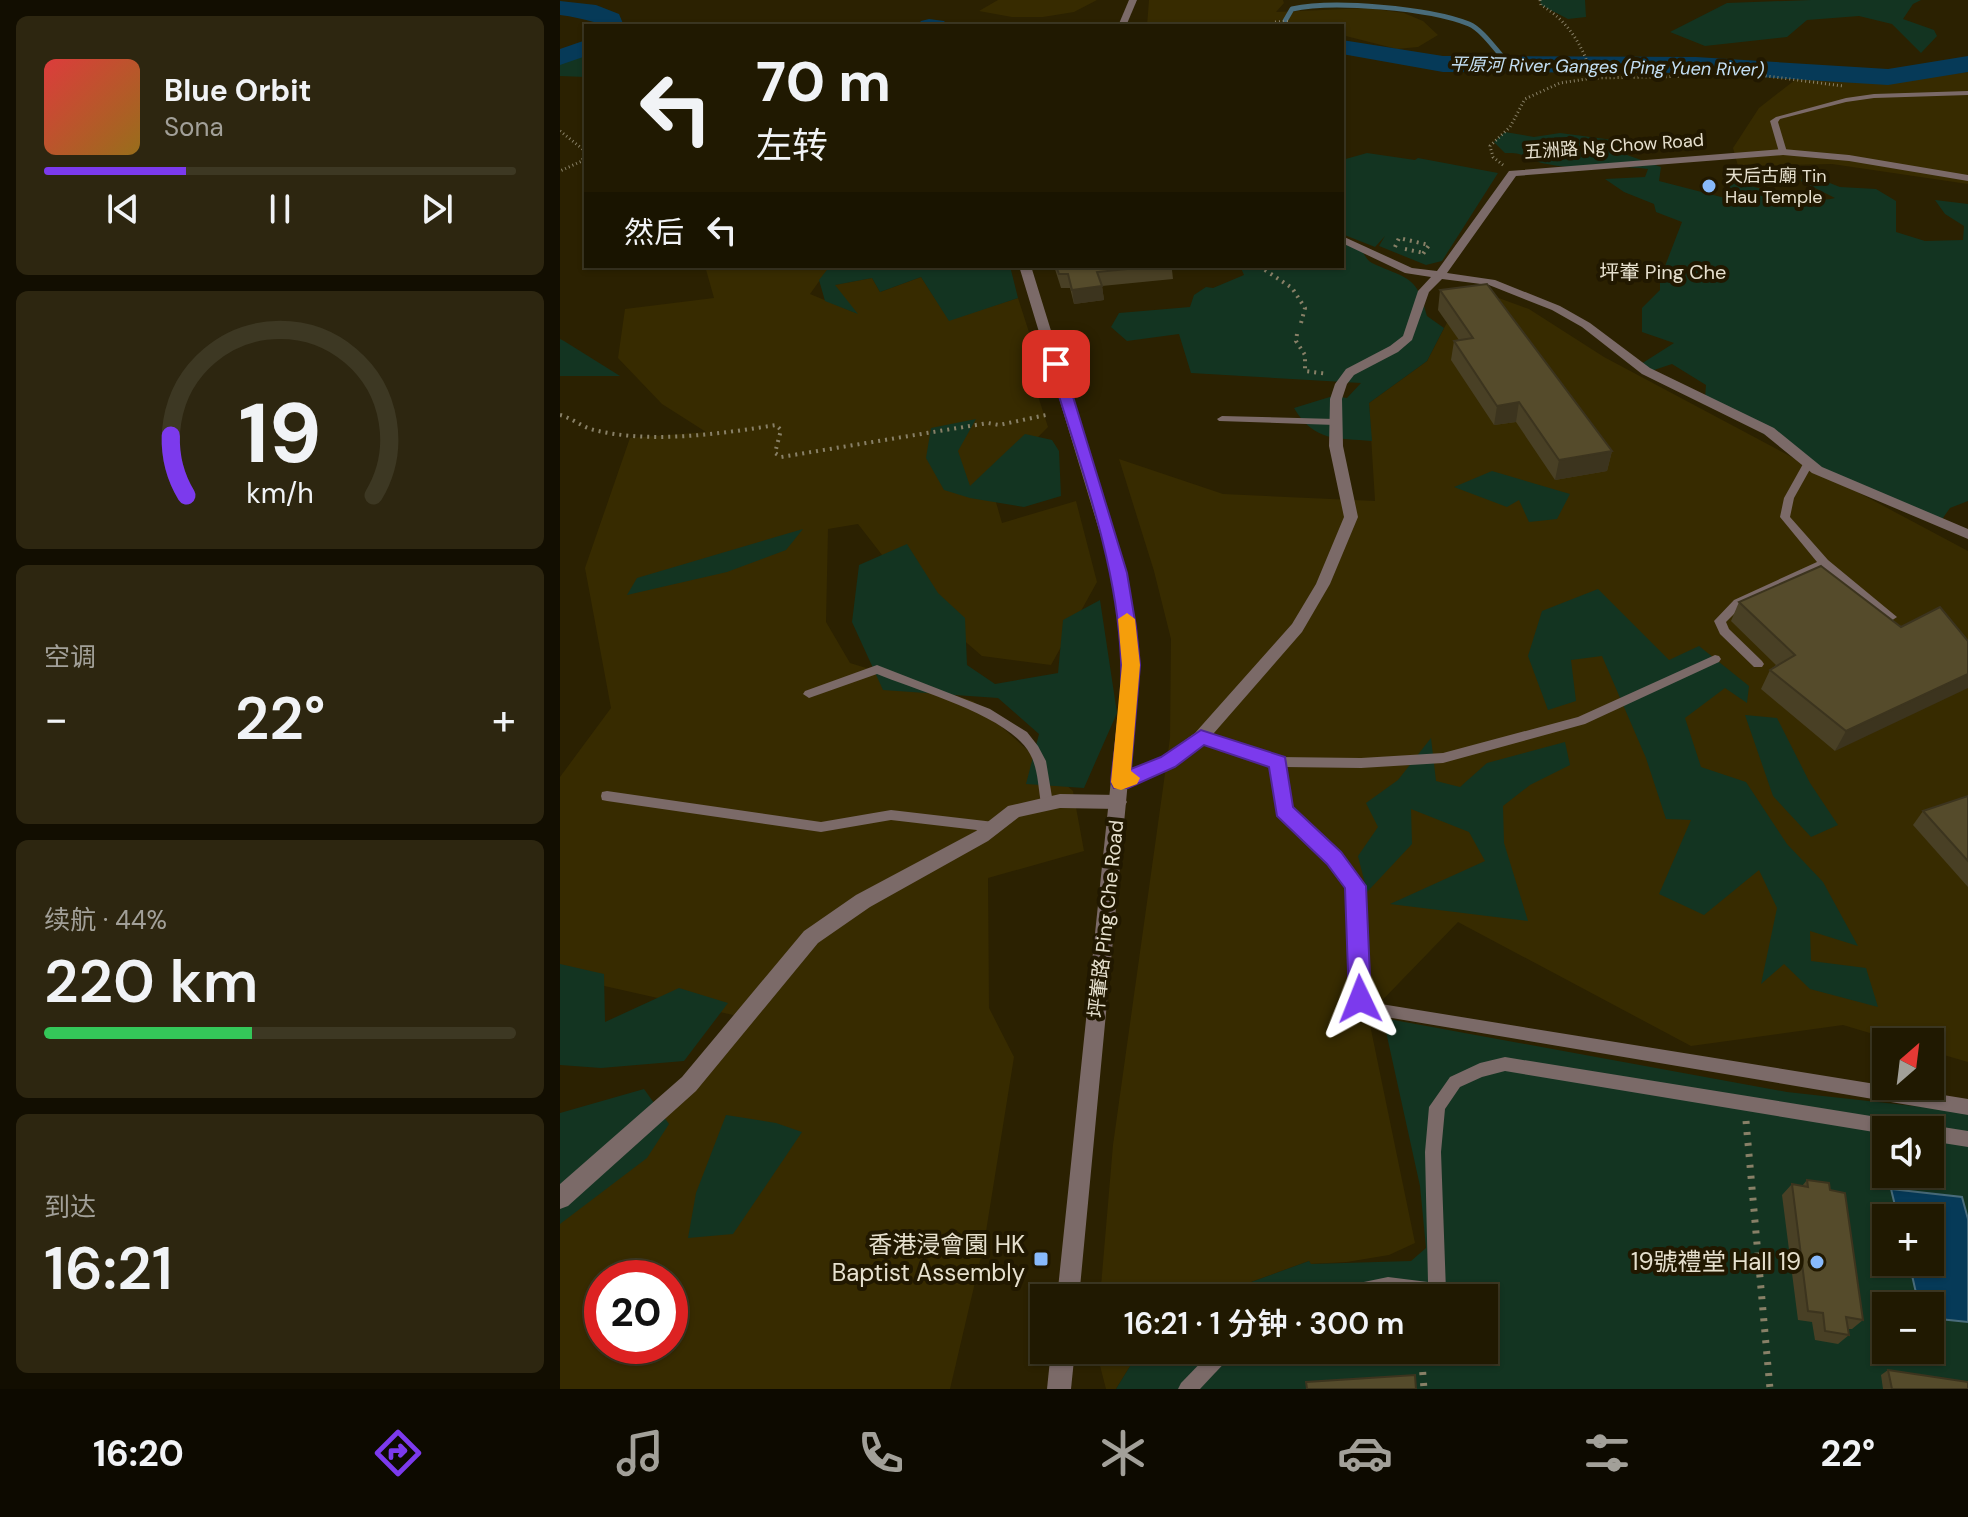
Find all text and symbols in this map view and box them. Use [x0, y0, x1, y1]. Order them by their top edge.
text: 70 m [756, 45, 891, 118]
water label: 平原河 River Ganges (Ping Yuen River) [1449, 52, 1765, 82]
icon: left [624, 56, 728, 160]
text: Blue Orbit [164, 71, 311, 110]
text: Sona [164, 110, 224, 144]
text: 左转 [756, 122, 828, 169]
street label: 五洲路 Ng Chow Road [1523, 128, 1705, 164]
place label: 天后古廟 Tin Hau Temple [1725, 164, 1827, 209]
marker: 天后古廟 Tin Hau Temple [1700, 177, 1718, 195]
icon: previous [101, 187, 145, 231]
icon: pause [258, 187, 302, 231]
icon: next [415, 187, 459, 231]
icon: left [700, 208, 744, 252]
text: 然后 [624, 213, 684, 252]
district label: 坪輋 Ping Che [1600, 259, 1726, 285]
pin [1022, 330, 1090, 398]
icon: arrive [1034, 342, 1078, 386]
text: 19 [238, 378, 322, 487]
text: km/h [246, 475, 314, 512]
text: 空调 [44, 640, 96, 674]
text: 22° [235, 679, 325, 758]
text: − [44, 690, 68, 748]
text: + [492, 690, 516, 748]
street label: 坪輋路 Ping Che Road [1083, 819, 1129, 1019]
text: 续航 · 44% [44, 903, 167, 937]
text: 220 km [44, 942, 258, 1021]
position arrow [1318, 957, 1402, 1041]
north arrow [1872, 1028, 1944, 1100]
map controls [1872, 1028, 1944, 1364]
button: sound [1872, 1116, 1944, 1188]
text: 到达 [44, 1190, 96, 1224]
button: + [1872, 1204, 1944, 1276]
text: 16:21 [44, 1229, 173, 1308]
place label: 香港浸會園 HK Baptist Assembly [832, 1229, 1025, 1288]
place label: 19號禮堂 Hall 19 [1631, 1246, 1801, 1277]
marker: 香港浸會園 HK Baptist Assembly [1032, 1250, 1050, 1268]
marker: 19號禮堂 Hall 19 [1808, 1253, 1826, 1271]
speed limit sign: 20 [584, 1260, 688, 1364]
button: − [1872, 1292, 1944, 1364]
text: 16:21 · 1 分钟 · 300 m [1124, 1304, 1404, 1343]
icon: directions [370, 1425, 426, 1481]
icon: music [612, 1425, 668, 1481]
icon: phone [853, 1425, 909, 1481]
icon: climate [1095, 1425, 1151, 1481]
icon: car [1337, 1425, 1393, 1481]
icon: filters [1579, 1425, 1635, 1481]
text: 16:20 [93, 1430, 184, 1477]
text: 22° [1820, 1430, 1875, 1477]

